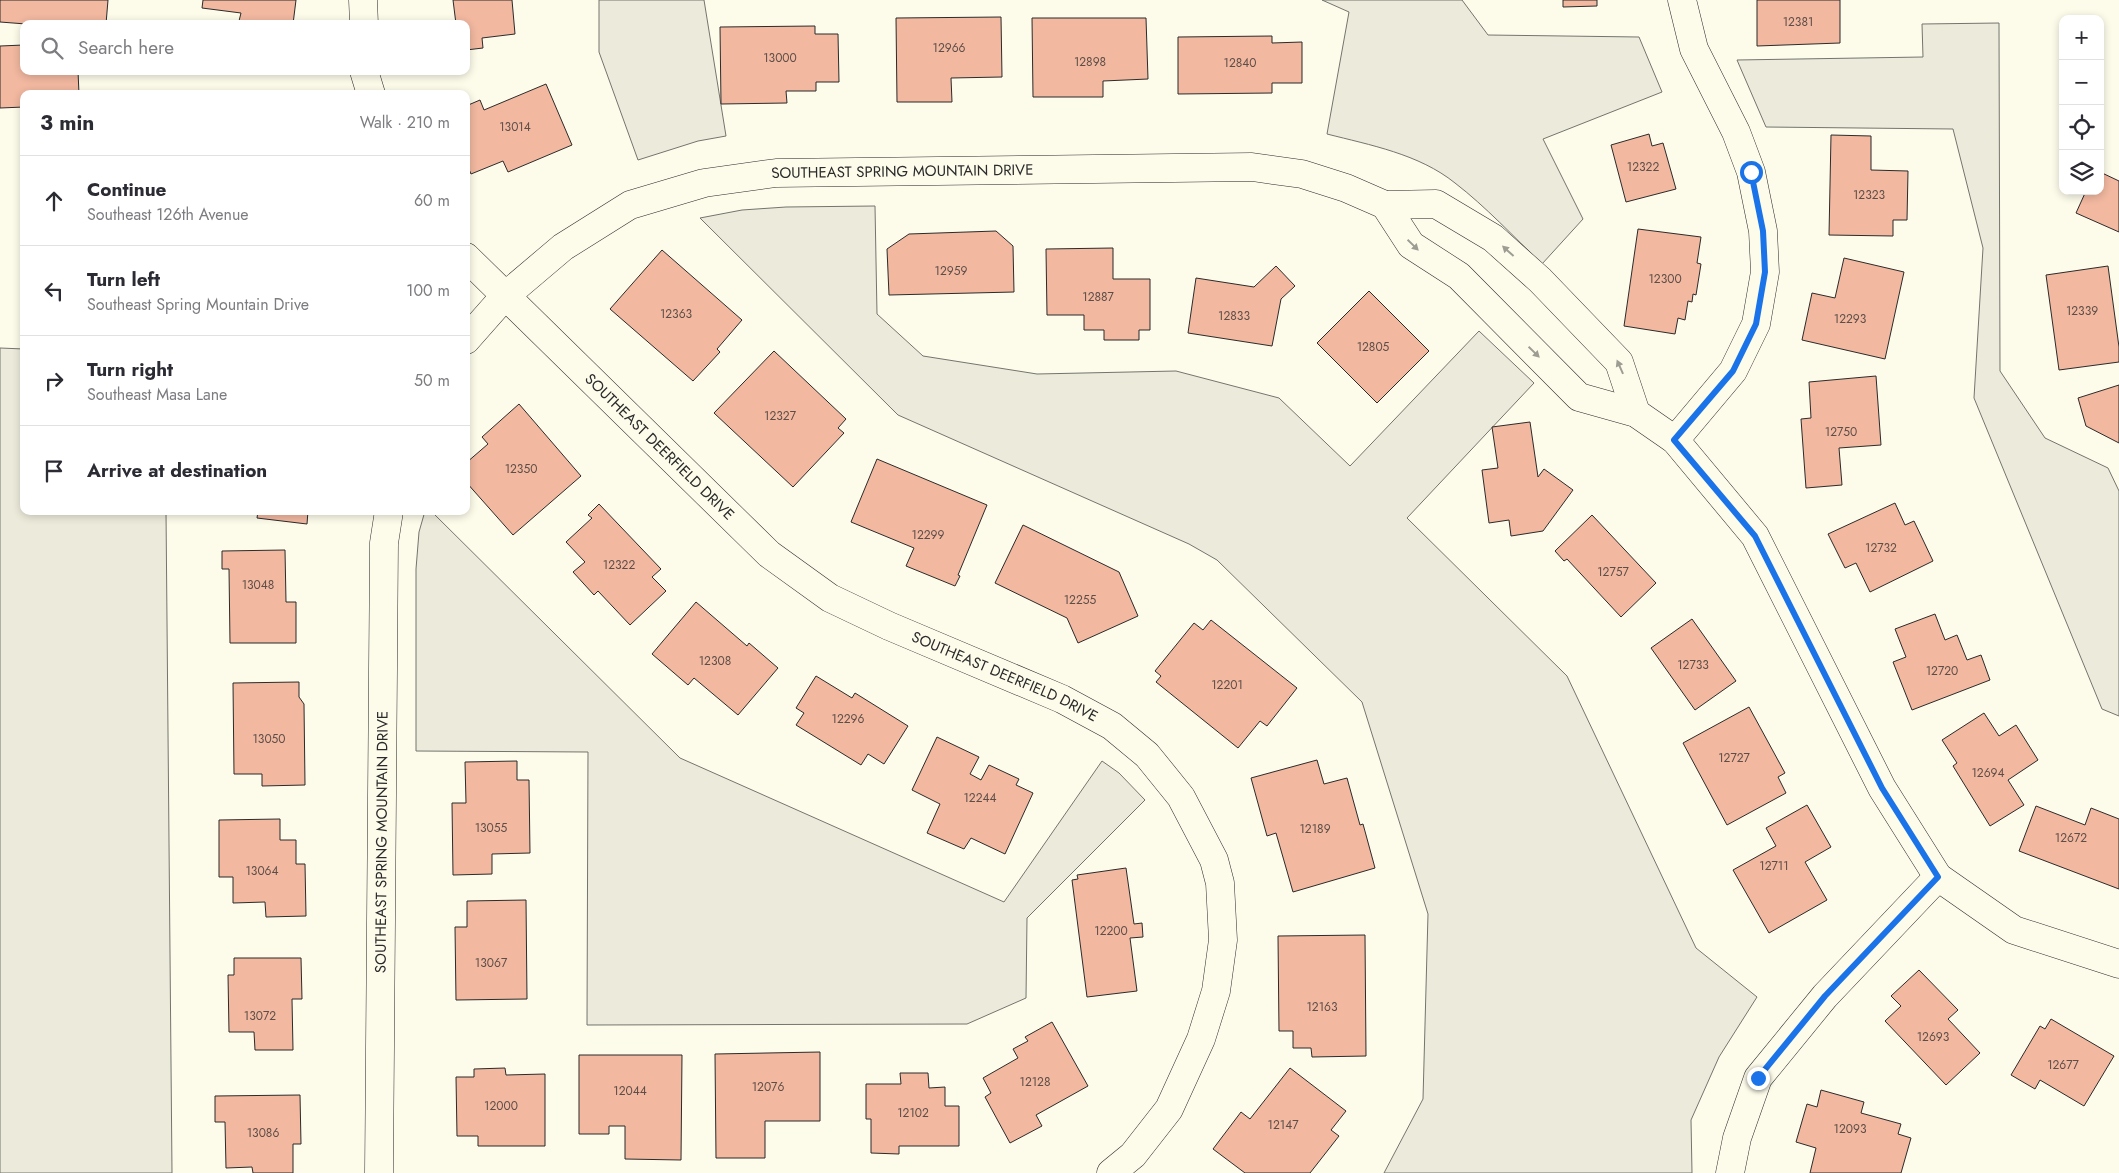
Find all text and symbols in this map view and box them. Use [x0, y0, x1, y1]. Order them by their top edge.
house number: 12381 [1783, 13, 1813, 31]
map controls [2059, 15, 2104, 195]
button: + [2059, 15, 2104, 60]
search box [20, 20, 470, 75]
icon: search [38, 34, 66, 62]
text: Search here [78, 34, 174, 61]
house number: 12966 [933, 39, 966, 57]
house number: 13000 [763, 49, 797, 67]
house number: 12898 [1074, 53, 1106, 71]
house number: 12840 [1224, 54, 1256, 72]
button: − [2059, 60, 2104, 105]
button: locate [2059, 105, 2104, 150]
text: 3 min [40, 108, 94, 138]
text: Walk · 210 m [360, 111, 450, 134]
house number: 13014 [499, 118, 531, 136]
button: layers [2059, 150, 2104, 195]
house number: 12322 [1627, 158, 1659, 176]
street label: SOUTHEAST SPRING MOUNTAIN DRIVE [770, 159, 1034, 185]
route start [1740, 161, 1763, 184]
text: Continue [87, 176, 166, 203]
house number: 12323 [1853, 186, 1886, 204]
icon: ahead [40, 187, 68, 215]
text: 60 m [414, 189, 450, 212]
text: Southeast 126th Avenue [87, 203, 249, 226]
one-way arrow [1407, 239, 1419, 251]
one-way arrow [1502, 245, 1514, 257]
house number: 12959 [935, 262, 967, 280]
text: Turn left [87, 266, 160, 293]
house number: 12300 [1648, 270, 1682, 288]
icon: left [40, 277, 68, 305]
text: 100 m [406, 279, 450, 302]
house number: 12887 [1082, 288, 1114, 306]
text: Southeast Spring Mountain Drive [87, 293, 309, 316]
house number: 12339 [2066, 302, 2098, 320]
house number: 12363 [660, 305, 693, 323]
house number: 12833 [1218, 307, 1250, 325]
house number: 12293 [1834, 310, 1867, 328]
house number: 12805 [1357, 338, 1390, 356]
one-way arrow [1527, 346, 1539, 358]
text: Turn right [87, 356, 173, 383]
one-way arrow [1616, 359, 1624, 374]
icon: right [40, 367, 68, 395]
street label: SOUTHEAST DEERFIELD DRIVE [580, 368, 739, 525]
text: 50 m [414, 369, 450, 392]
text: Southeast Masa Lane [87, 383, 227, 406]
house number: 12327 [764, 407, 797, 425]
house number: 12750 [1825, 423, 1857, 441]
icon: arrive [40, 457, 68, 485]
text: Arrive at destination [87, 457, 267, 484]
house number: 12350 [505, 460, 537, 478]
house number: 12299 [912, 526, 945, 544]
house number: 12732 [1865, 539, 1897, 557]
house number: 12322 [603, 556, 635, 574]
house number: 12757 [1597, 563, 1629, 581]
house number: 13048 [242, 576, 274, 594]
house number: 12255 [1064, 591, 1097, 609]
street label: SOUTHEAST DEERFIELD DRIVE [908, 626, 1102, 727]
house number: 12308 [699, 652, 731, 670]
house number: 12733 [1677, 656, 1709, 674]
house number: 12720 [1926, 662, 1958, 680]
house number: 12201 [1211, 676, 1243, 694]
house number: 12296 [832, 710, 865, 728]
street label: SOUTHEAST SPRING MOUNTAIN DRIVE [370, 711, 394, 973]
house number: 13050 [252, 730, 286, 748]
house number: 12727 [1718, 749, 1751, 767]
house number: 12694 [1971, 764, 2005, 782]
house number: 12244 [963, 789, 997, 807]
house number: 13055 [475, 819, 508, 837]
house number: 12189 [1299, 820, 1331, 838]
house number: 12672 [2055, 829, 2087, 847]
house number: 12711 [1759, 857, 1789, 875]
house number: 13064 [245, 862, 279, 880]
house number: 12200 [1094, 922, 1128, 940]
house number: 13067 [475, 954, 508, 972]
house number: 12163 [1306, 998, 1338, 1016]
house number: 13072 [244, 1007, 276, 1025]
house number: 12693 [1917, 1028, 1950, 1046]
house number: 12677 [2047, 1056, 2080, 1074]
route end [1747, 1067, 1770, 1090]
house number: 12128 [1019, 1073, 1051, 1091]
house number: 12076 [752, 1078, 784, 1096]
house number: 12044 [613, 1082, 647, 1100]
house number: 12000 [484, 1097, 518, 1115]
house number: 12102 [897, 1104, 929, 1122]
house number: 12147 [1268, 1116, 1299, 1134]
house number: 12093 [1834, 1120, 1867, 1138]
house number: 13086 [247, 1124, 279, 1142]

